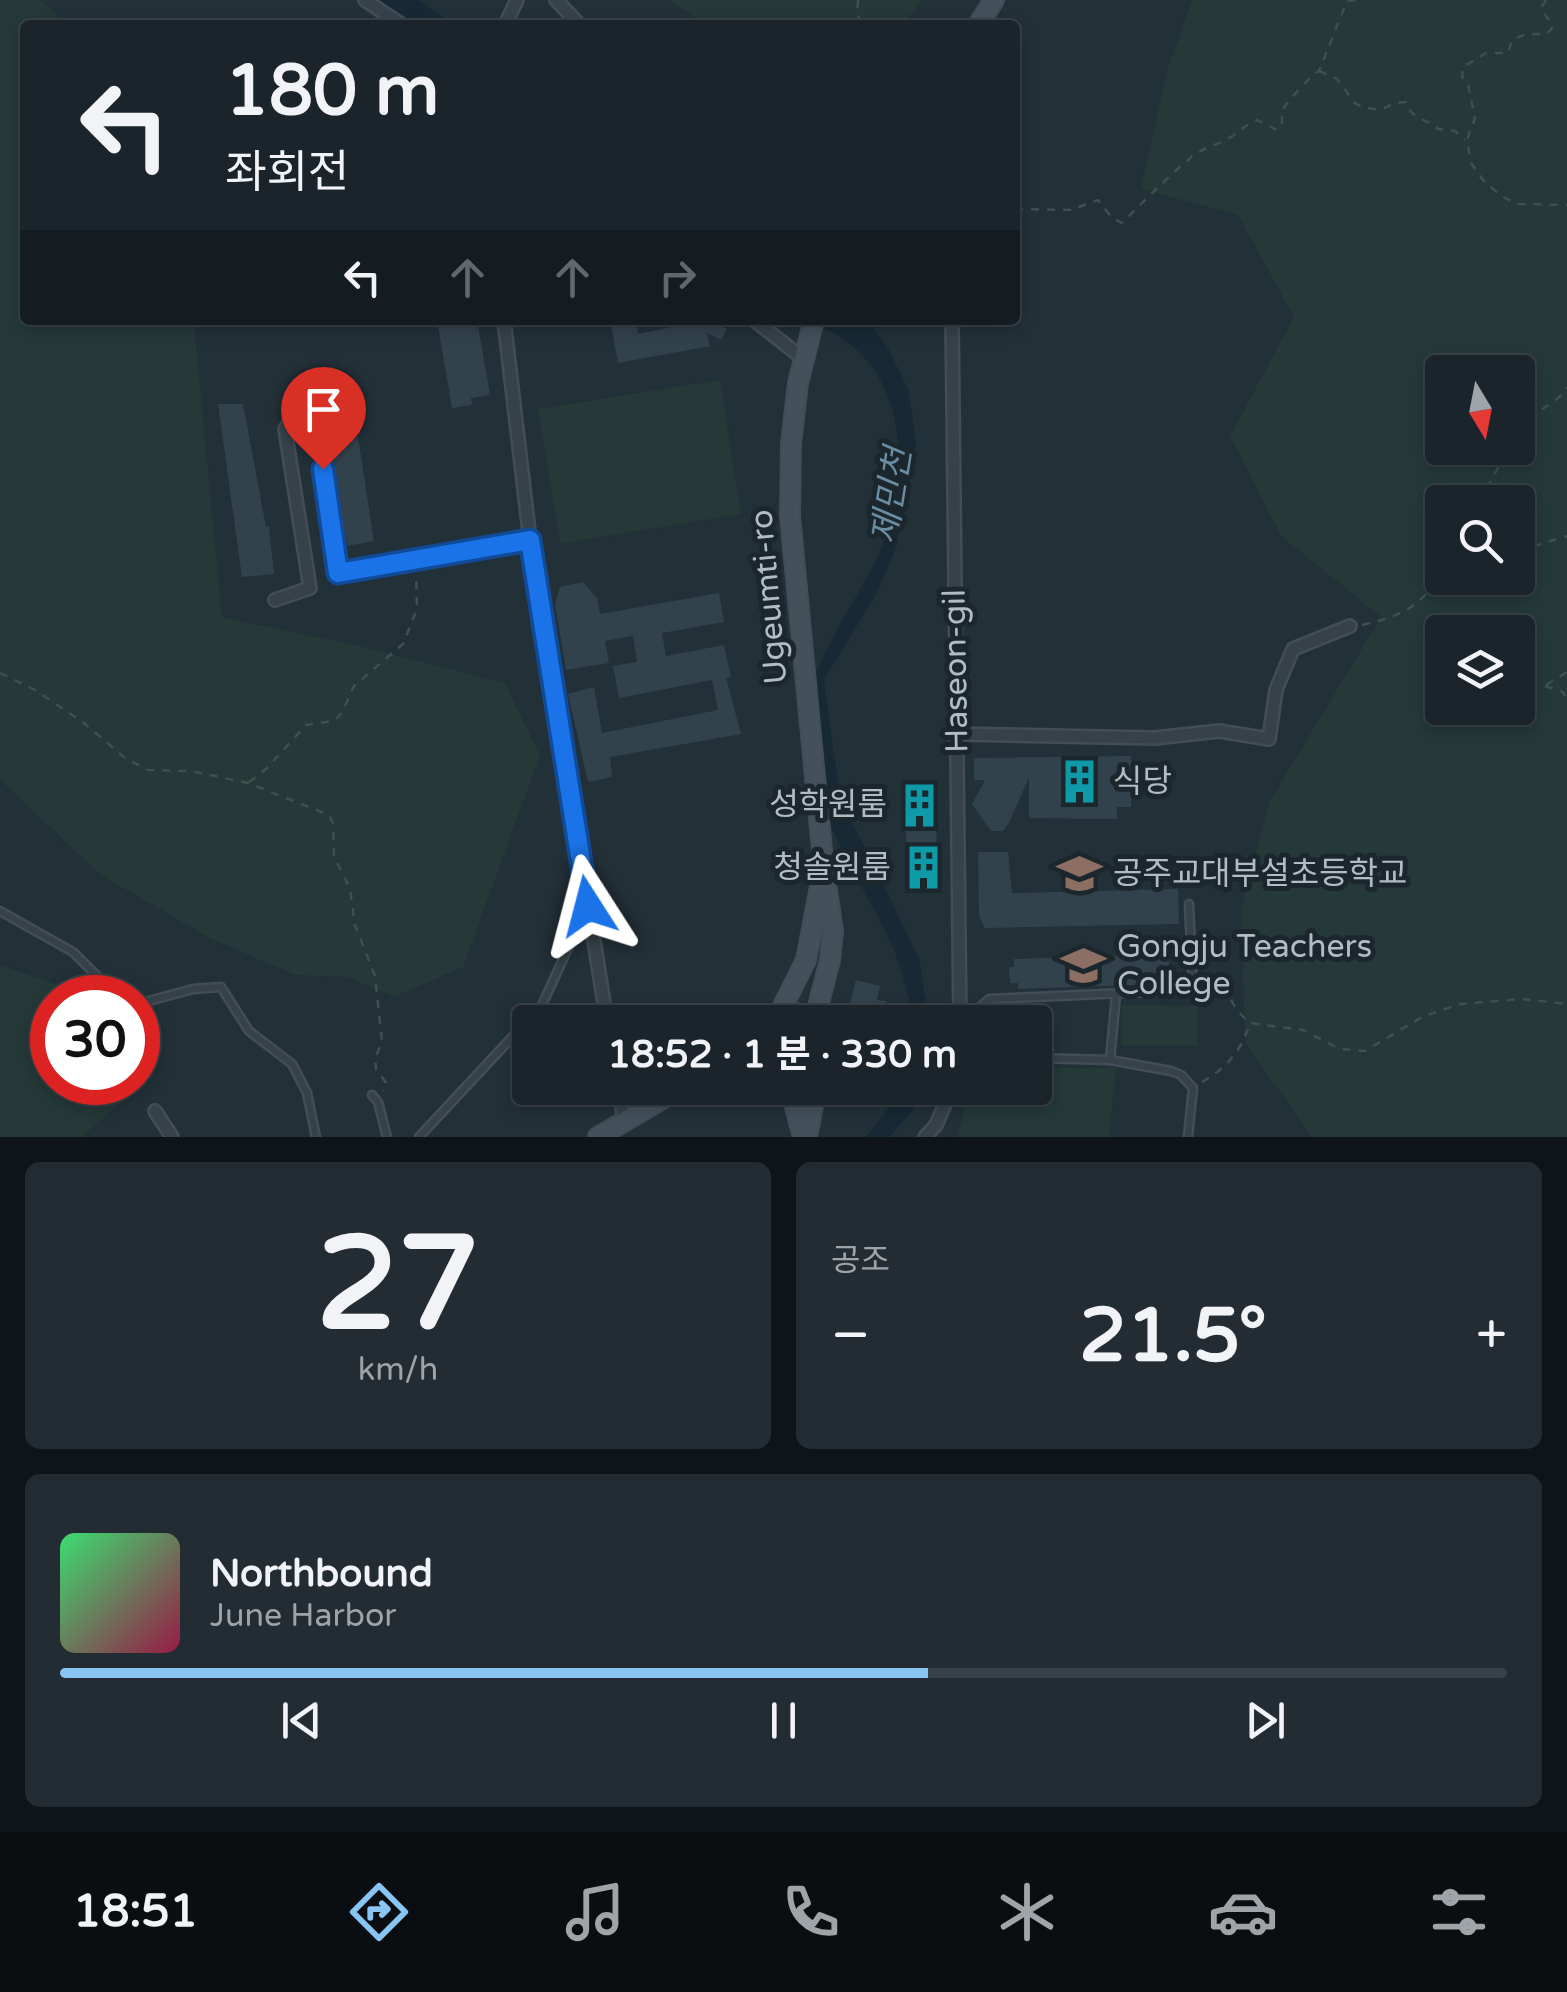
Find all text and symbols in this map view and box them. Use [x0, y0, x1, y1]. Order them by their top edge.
text: 180 m [225, 50, 439, 134]
icon: left [60, 60, 190, 190]
text: 좌회전 [225, 146, 349, 200]
icon: left [335, 250, 390, 305]
icon: ahead [440, 250, 495, 305]
icon: ahead [545, 250, 600, 305]
icon: right [650, 250, 705, 305]
north arrow [1425, 355, 1535, 465]
map controls [1425, 355, 1535, 725]
pin [281, 367, 366, 470]
icon: arrive [296, 382, 351, 437]
water label: 제민천 [864, 441, 921, 547]
button: search [1425, 485, 1535, 595]
street label: Ugeumti-ro [742, 508, 796, 686]
street label: Haseon-gil [936, 589, 976, 753]
button: layers [1425, 615, 1535, 725]
building icon: 식당 [1056, 758, 1104, 806]
place label: 식당 [1113, 763, 1172, 801]
building icon: 성학원룸 [896, 781, 944, 829]
place label: 성학원룸 [769, 786, 887, 824]
building icon: 청솔원룸 [900, 844, 948, 892]
place label: 청솔원룸 [773, 849, 891, 887]
school or university icon: 공주교대부설초등학교 [1056, 850, 1104, 898]
position arrow [536, 854, 640, 958]
place label: 공주교대부설초등학교 [1113, 855, 1407, 893]
place label: Gongju Teachers College [1117, 928, 1372, 1003]
school or university icon: Gongju Teachers College [1060, 941, 1108, 989]
speed limit sign: 30 [30, 975, 160, 1105]
text: 18:52 · 1 분 · 330 m [607, 1032, 957, 1078]
text: 27 [316, 1208, 480, 1364]
text: 공조 [831, 1242, 890, 1280]
text: 21.5° [1079, 1291, 1267, 1381]
text: − [831, 1303, 870, 1369]
text: + [1476, 1303, 1507, 1369]
text: km/h [358, 1351, 438, 1389]
text: Northbound [210, 1551, 433, 1597]
text: June Harbor [210, 1597, 397, 1635]
icon: previous [274, 1693, 329, 1748]
icon: pause [756, 1693, 811, 1748]
icon: next [1238, 1693, 1293, 1748]
icon: directions [344, 1877, 414, 1947]
icon: music [560, 1877, 630, 1947]
icon: phone [776, 1877, 846, 1947]
icon: climate [992, 1877, 1062, 1947]
icon: car [1208, 1877, 1278, 1947]
icon: filters [1424, 1877, 1494, 1947]
text: 18:51 [73, 1885, 198, 1939]

